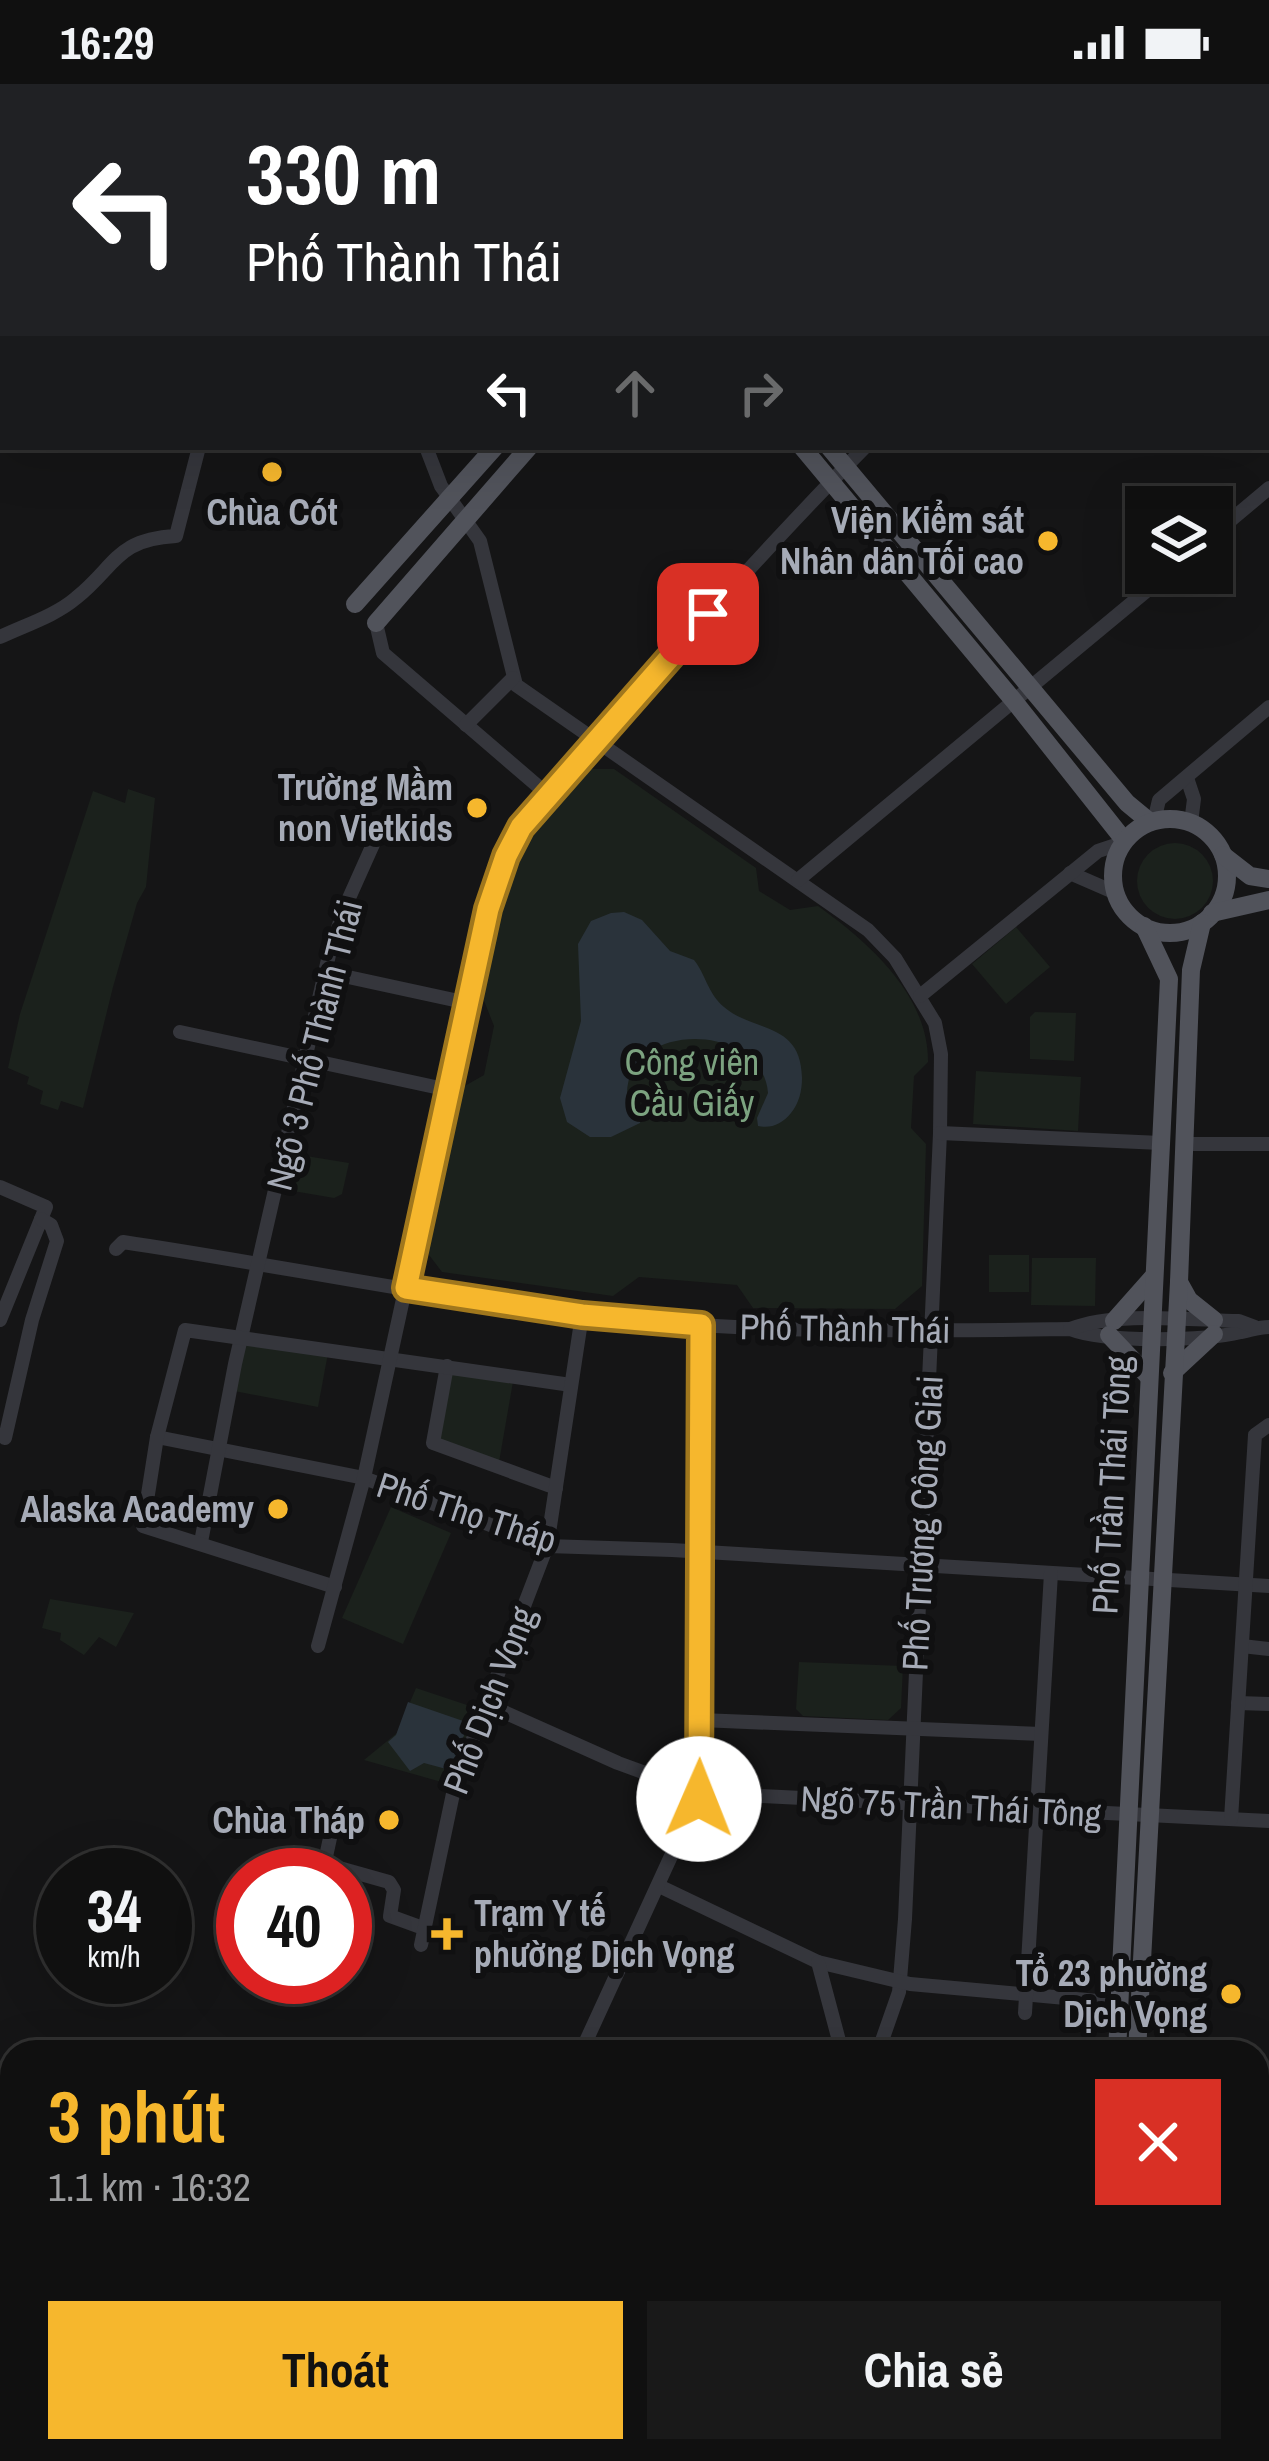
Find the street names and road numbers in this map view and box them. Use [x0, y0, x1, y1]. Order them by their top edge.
street label: Ngõ 3 Phố Thành Thái [255, 895, 373, 1195]
street label: Phố Thành Thái [739, 1302, 951, 1354]
street label: Phố Trần Thái Tông [1080, 1354, 1142, 1615]
street label: Phố Trương Công Giai [890, 1374, 954, 1672]
street label: Phố Thọ Tháp [371, 1460, 563, 1564]
street label: Phố Dịch Vọng [431, 1599, 547, 1801]
street label: Ngõ 75 Trần Thái Tông [799, 1774, 1103, 1838]

